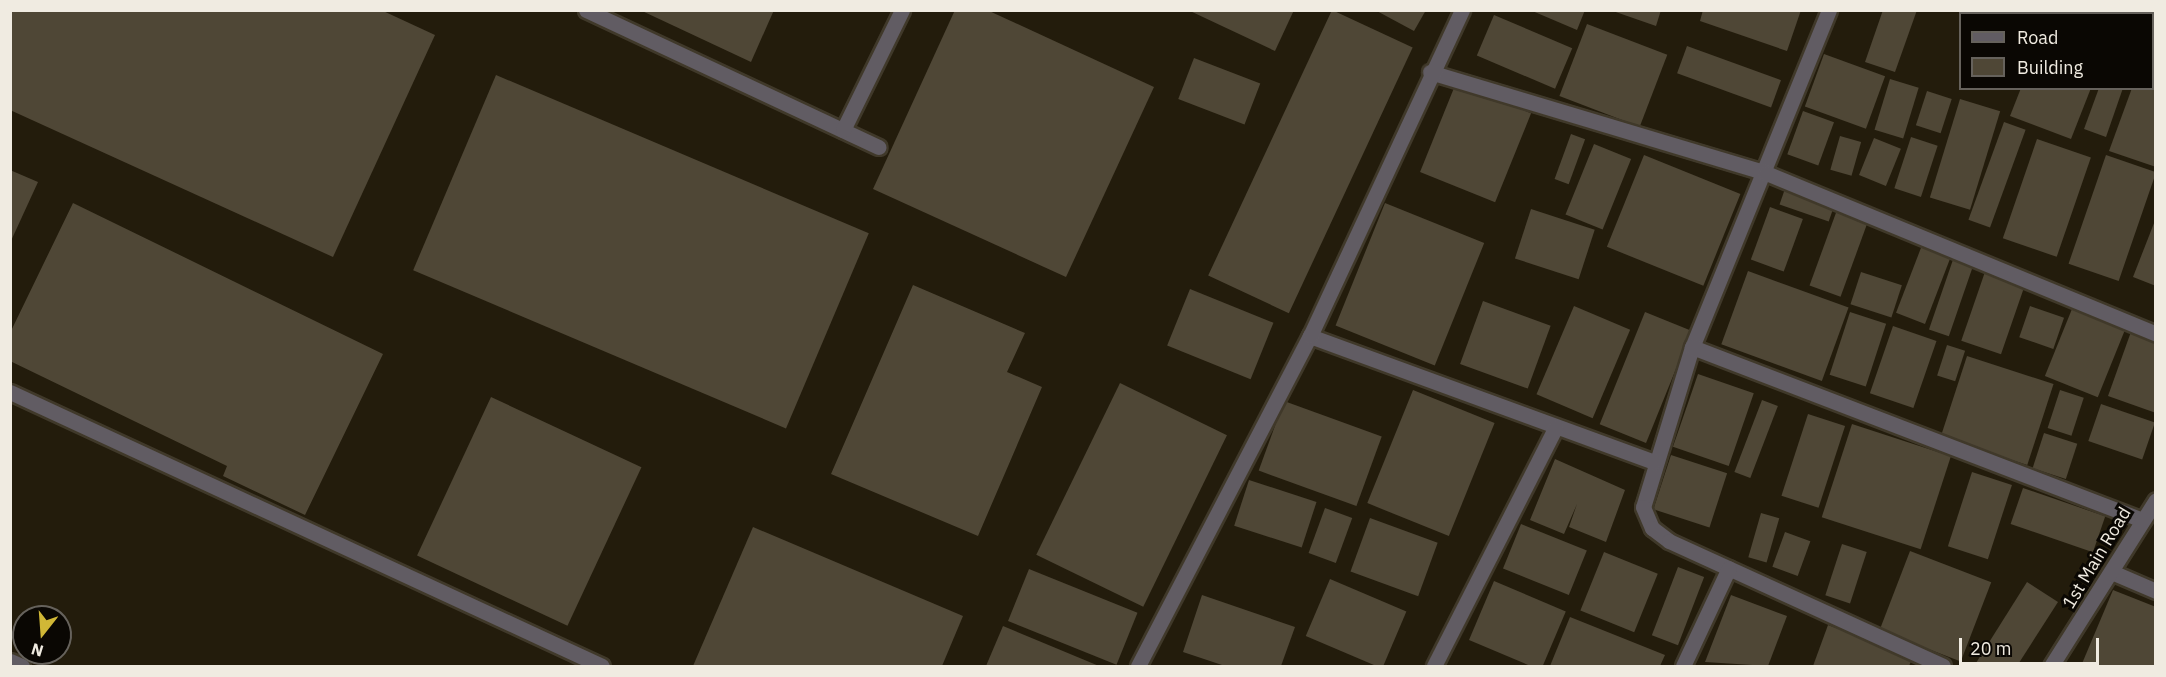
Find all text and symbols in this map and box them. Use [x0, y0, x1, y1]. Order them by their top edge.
legend [1959, 12, 2154, 90]
text: Road [2017, 26, 2058, 49]
text: Building [2017, 56, 2083, 79]
street label: 1st Main Road [2058, 503, 2136, 613]
north arrow [12, 605, 72, 665]
scale bar [1962, 626, 2102, 664]
text: 20 m [1970, 637, 2012, 660]
text: N [29, 639, 46, 662]

